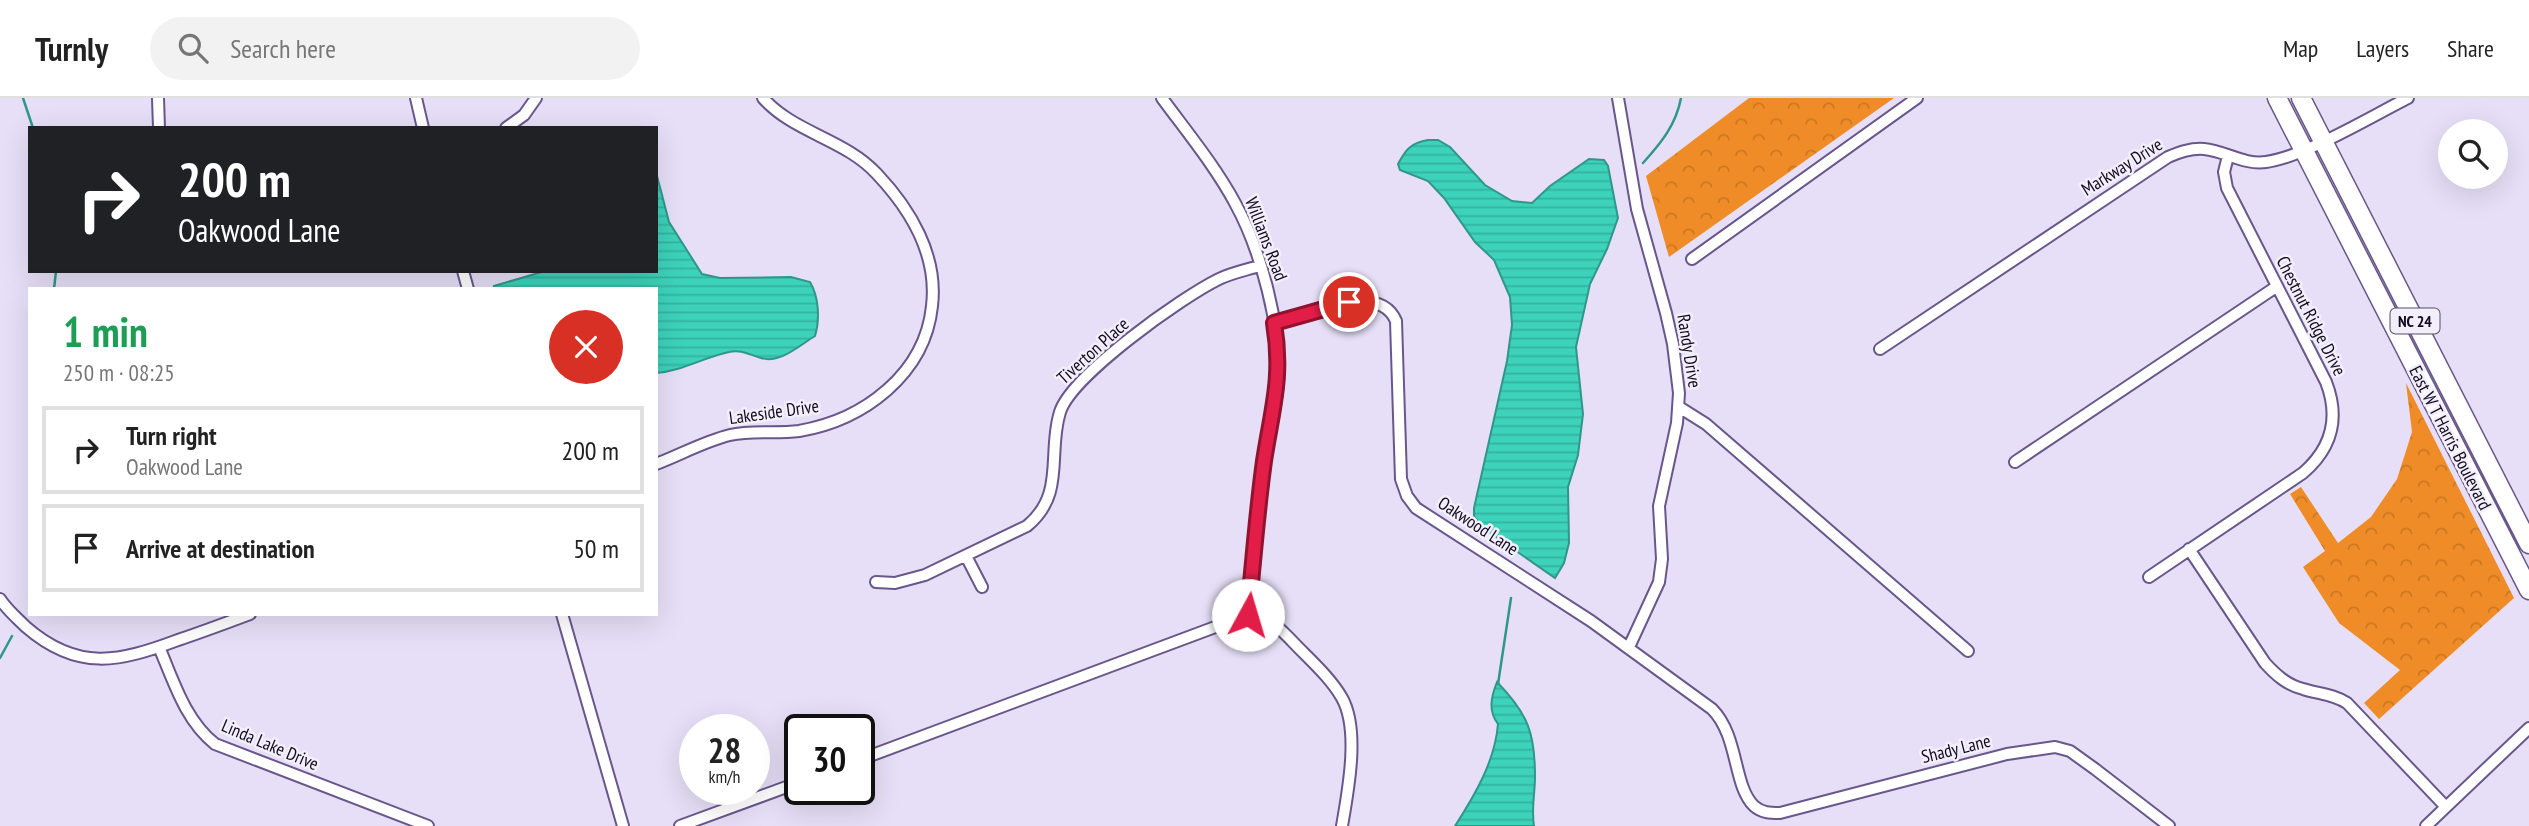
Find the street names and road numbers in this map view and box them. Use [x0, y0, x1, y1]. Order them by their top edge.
street label: Markway Drive [2077, 133, 2166, 200]
street label: Williams Road [1240, 194, 1293, 284]
street label: Chestnut Ridge Drive [2271, 252, 2351, 379]
road number: NC 24 [2390, 308, 2440, 334]
street label: Tiverton Place [1052, 312, 1133, 389]
street label: Randy Drive [1672, 312, 1707, 389]
street label: East W T Harris Boulevard [2404, 362, 2497, 514]
street label: Lakeside Drive [728, 394, 820, 429]
street label: Oakwood Lane [1434, 491, 1523, 560]
street label: Linda Lake Drive [218, 714, 322, 775]
street label: Shady Lane [1919, 729, 1993, 768]

